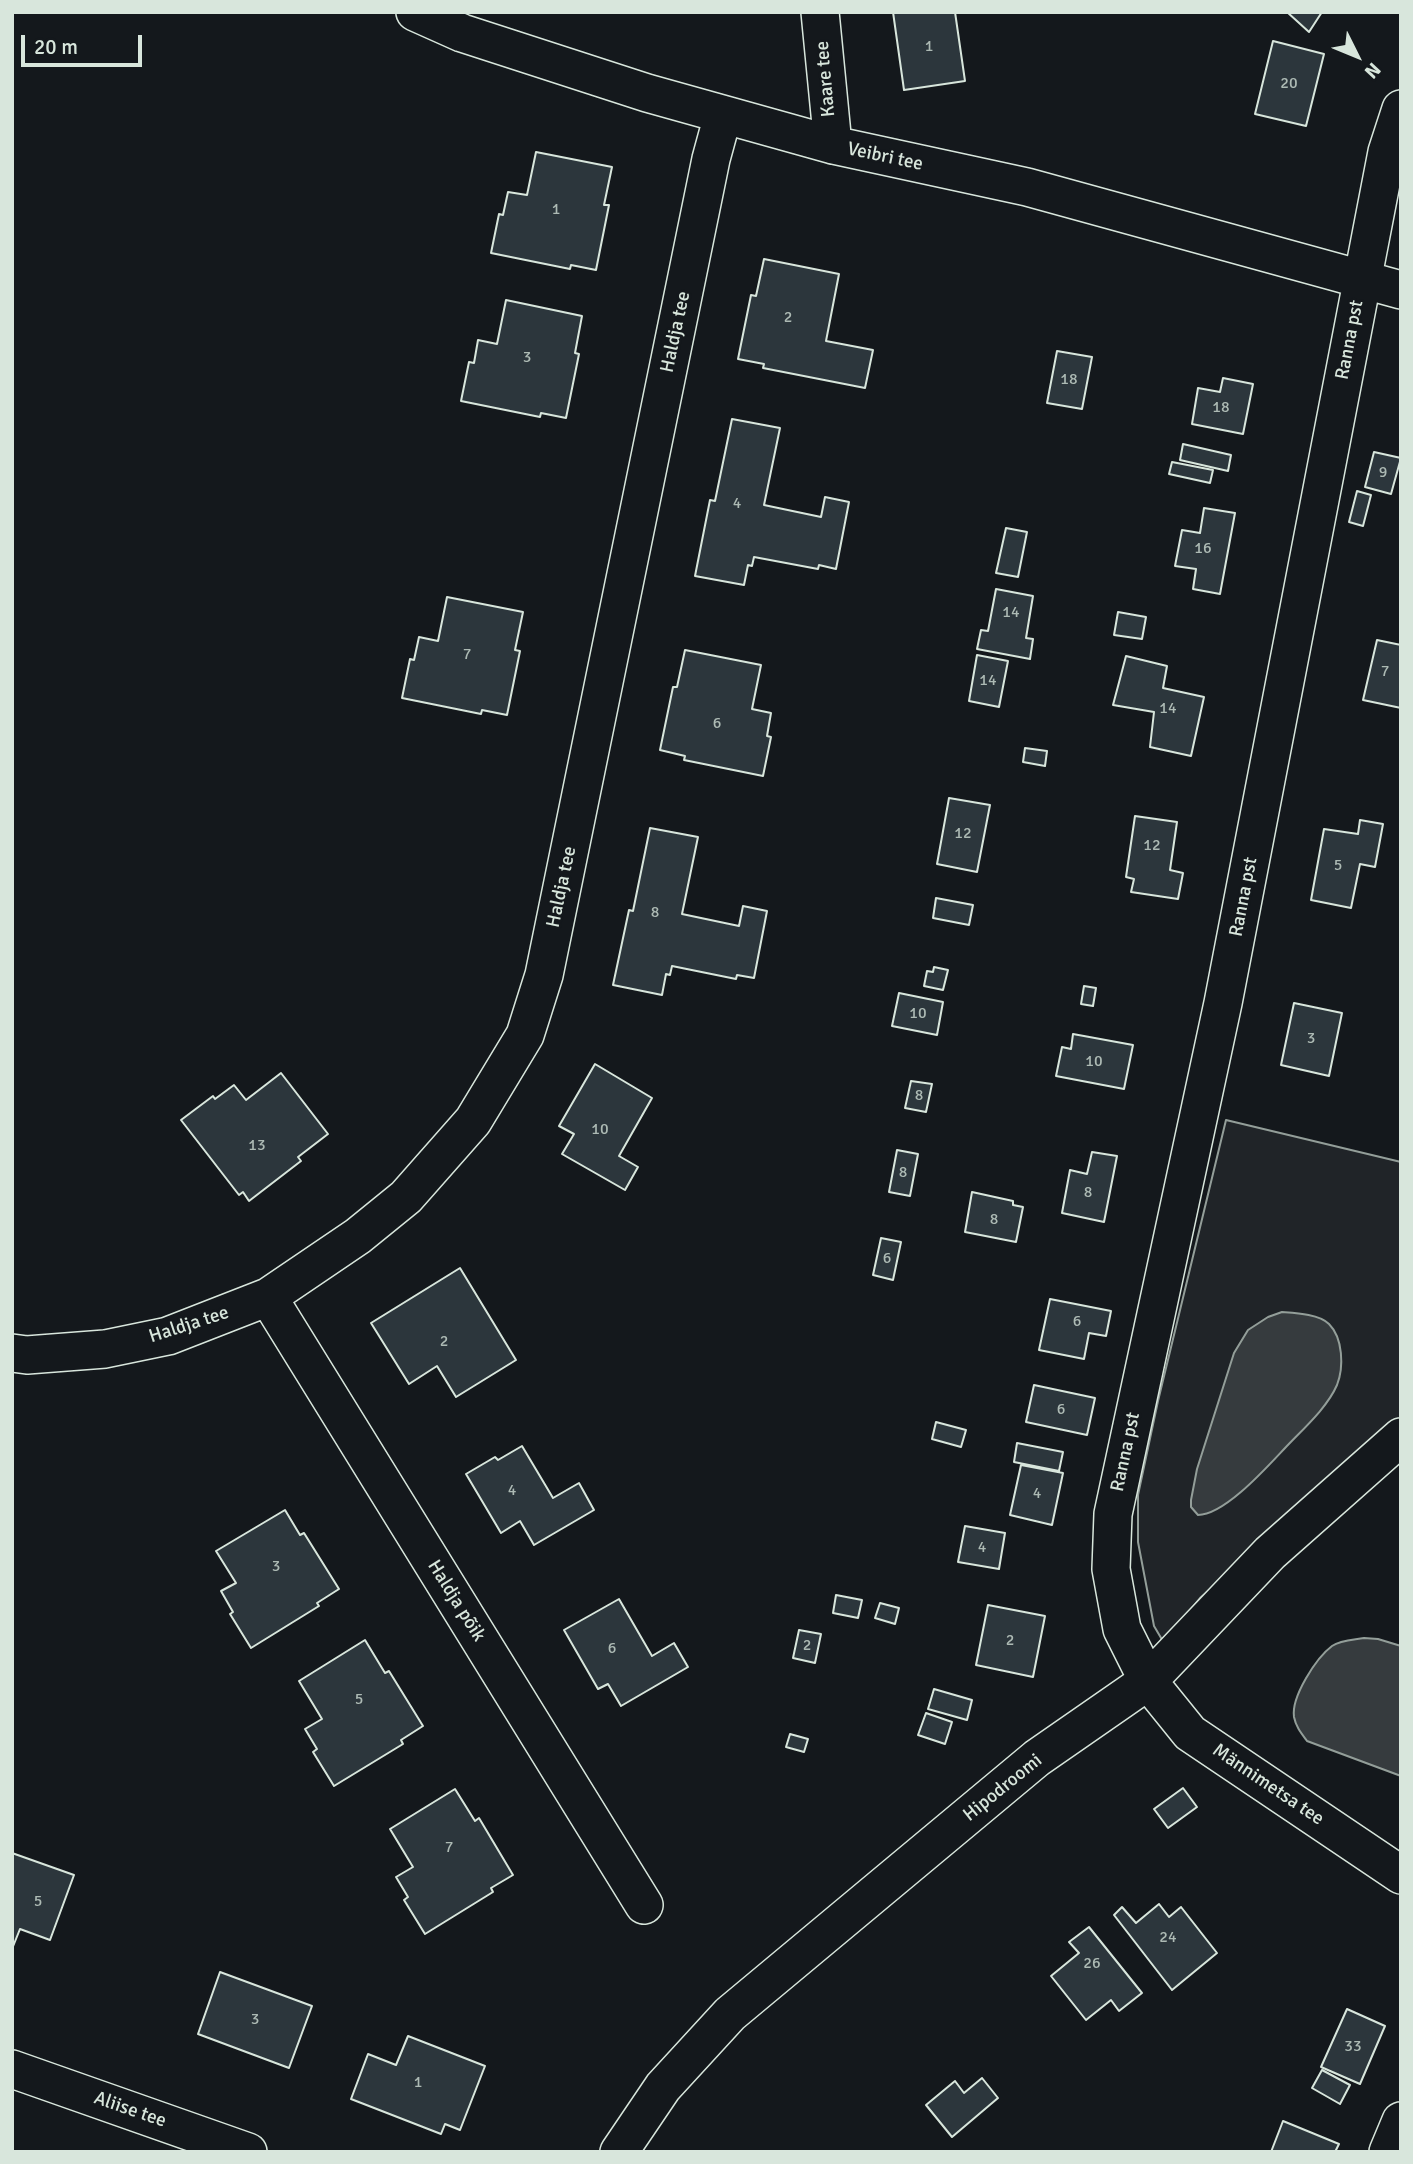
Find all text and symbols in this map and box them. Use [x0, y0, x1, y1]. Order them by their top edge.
scale bar [24, 21, 145, 65]
north arrow [1322, 21, 1392, 91]
text: 20 m [34, 34, 78, 60]
house number: 1 [925, 37, 933, 57]
street label: Kaare tee [811, 40, 841, 118]
text: N [1359, 57, 1386, 83]
house number: 20 [1280, 74, 1298, 94]
street label: Veibri tee [845, 138, 925, 176]
house number: 1 [552, 200, 560, 220]
street label: Haldja tee [656, 289, 696, 375]
street label: Ranna pst [1331, 298, 1369, 382]
house number: 2 [784, 308, 792, 328]
house number: 3 [523, 348, 531, 368]
house number: 18 [1060, 370, 1078, 390]
house number: 18 [1212, 398, 1230, 418]
house number: 9 [1379, 463, 1387, 483]
house number: 4 [733, 494, 741, 514]
house number: 16 [1194, 539, 1212, 559]
house number: 14 [1002, 603, 1020, 623]
house number: 7 [463, 645, 471, 665]
house number: 7 [1381, 662, 1389, 682]
house number: 14 [979, 671, 997, 691]
house number: 14 [1159, 699, 1177, 719]
house number: 6 [713, 714, 721, 734]
house number: 12 [954, 824, 972, 844]
house number: 12 [1143, 836, 1161, 856]
street label: Haldja tee [542, 844, 582, 930]
street label: Ranna pst [1225, 855, 1263, 939]
house number: 5 [1334, 856, 1342, 876]
house number: 8 [651, 903, 659, 923]
house number: 10 [909, 1004, 927, 1024]
house number: 3 [1307, 1029, 1315, 1049]
house number: 10 [1085, 1052, 1103, 1072]
house number: 8 [915, 1086, 923, 1106]
house number: 10 [591, 1120, 609, 1140]
house number: 13 [248, 1136, 266, 1156]
house number: 8 [899, 1163, 907, 1183]
house number: 8 [1084, 1183, 1092, 1203]
house number: 8 [990, 1210, 998, 1230]
house number: 6 [883, 1249, 891, 1269]
street label: Haldja tee [146, 1301, 232, 1349]
house number: 6 [1073, 1312, 1081, 1332]
house number: 2 [440, 1332, 448, 1352]
house number: 6 [1057, 1400, 1065, 1420]
street label: Ranna pst [1106, 1410, 1146, 1494]
house number: 4 [508, 1481, 516, 1501]
house number: 4 [1033, 1484, 1041, 1504]
house number: 4 [978, 1538, 986, 1558]
street label: Haldja põik [422, 1556, 490, 1646]
house number: 3 [272, 1557, 280, 1577]
house number: 2 [1006, 1631, 1014, 1651]
house number: 2 [803, 1636, 811, 1656]
house number: 6 [608, 1639, 616, 1659]
house number: 5 [355, 1690, 363, 1710]
street label: Männimetsa tee [1208, 1739, 1328, 1831]
street label: Hipodroomi [959, 1749, 1047, 1827]
house number: 7 [445, 1838, 453, 1858]
house number: 5 [34, 1892, 42, 1912]
house number: 24 [1159, 1928, 1177, 1948]
house number: 26 [1083, 1954, 1101, 1974]
house number: 3 [251, 2010, 259, 2030]
house number: 33 [1344, 2037, 1362, 2057]
house number: 1 [414, 2073, 422, 2093]
street label: Aliise tee [91, 2087, 169, 2133]

